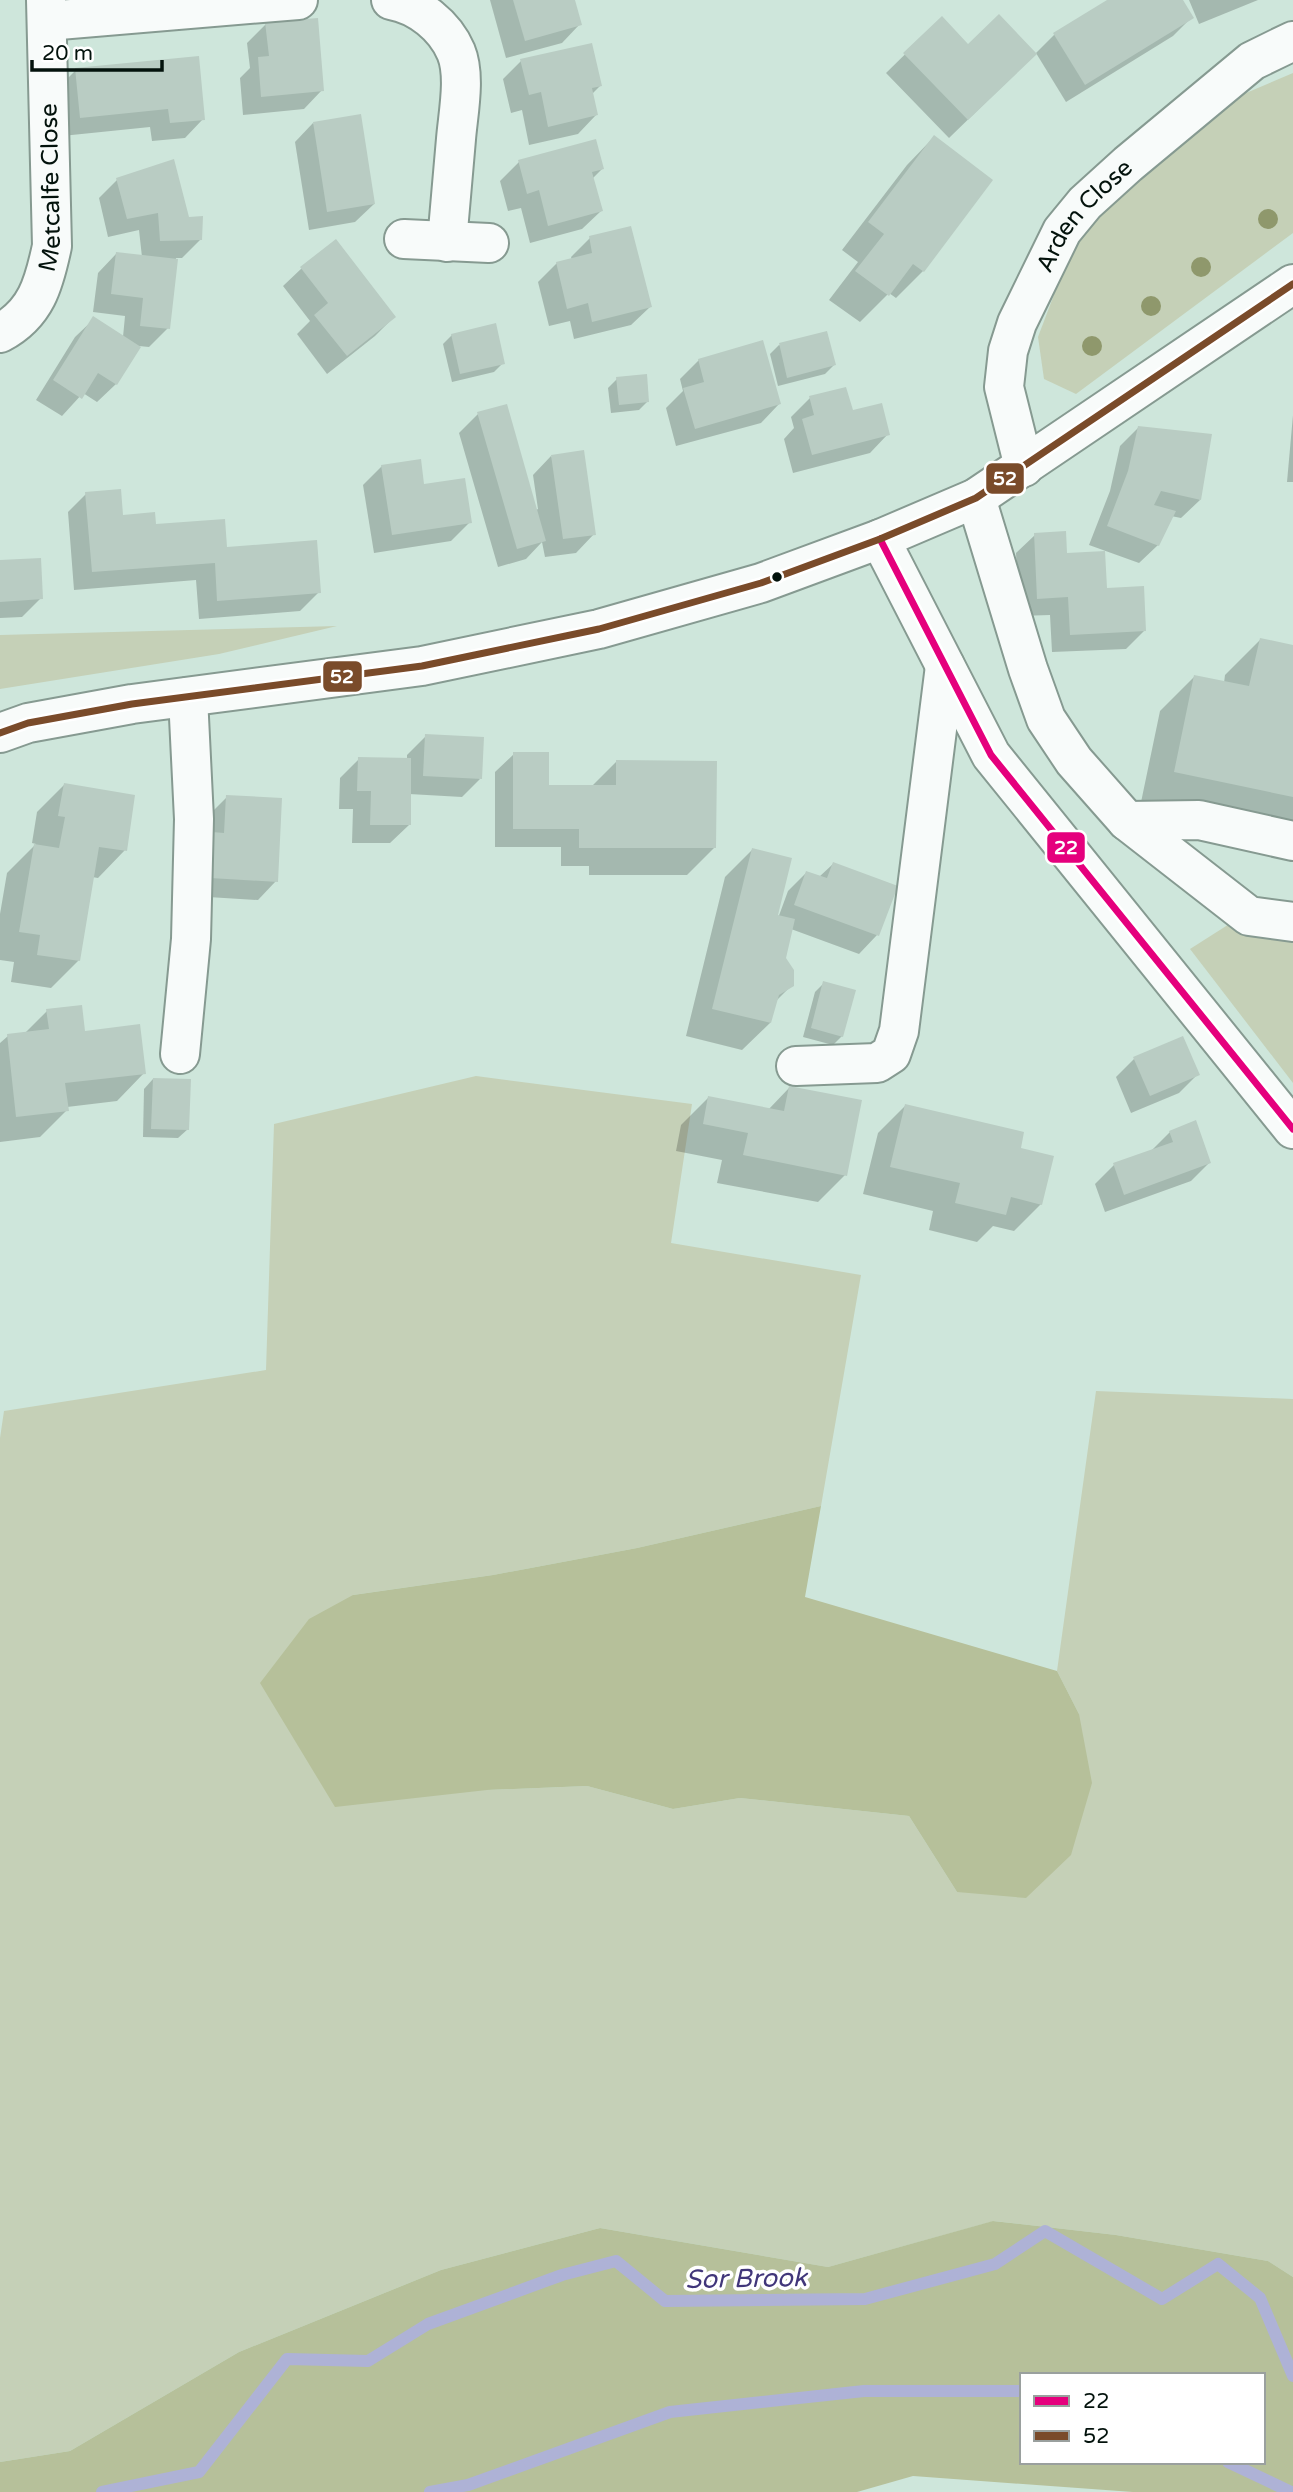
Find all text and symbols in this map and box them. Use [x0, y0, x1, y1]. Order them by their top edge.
scale bar [32, 28, 161, 72]
text: 20 m [42, 41, 93, 66]
street label: Metcalfe Close [33, 103, 67, 274]
street label: Arden Close [1030, 153, 1138, 277]
line badge: 52 [985, 462, 1025, 495]
text: 52 [993, 468, 1017, 490]
unlabelled marker [770, 570, 784, 584]
line badge: 52 [322, 660, 363, 693]
text: 52 [330, 666, 354, 688]
line badge: 22 [1046, 831, 1086, 864]
text: 22 [1054, 837, 1078, 859]
water label: Sor Brook [685, 2262, 809, 2295]
legend [1020, 2373, 1265, 2464]
text: 22 [1083, 2389, 1109, 2414]
text: 52 [1083, 2424, 1109, 2449]

